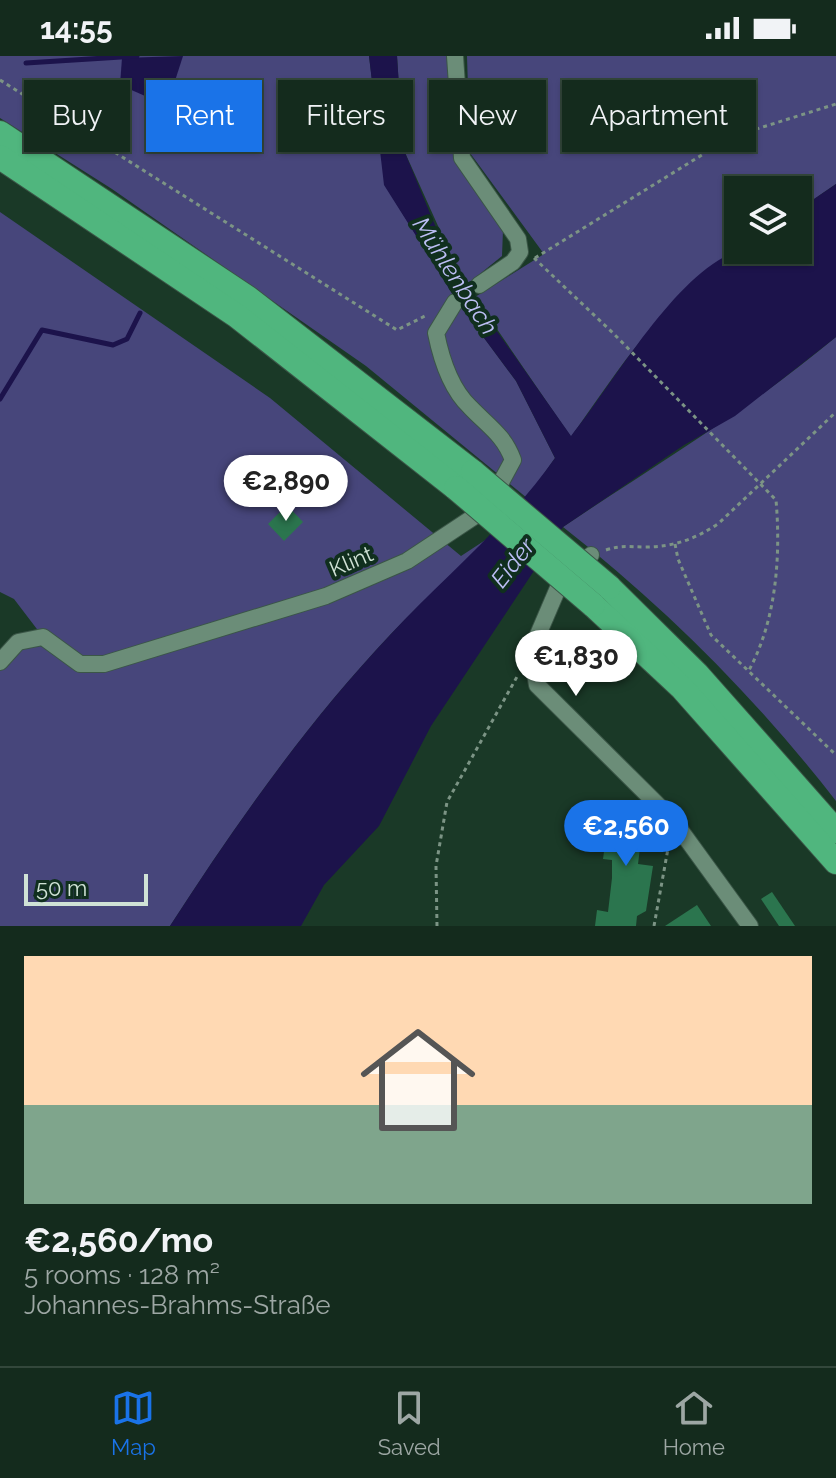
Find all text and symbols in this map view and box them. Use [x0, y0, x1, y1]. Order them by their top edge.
text: 14:55 [40, 11, 113, 46]
chip: Buy [24, 80, 130, 152]
chip: Rent [146, 80, 262, 152]
chip: Filters [278, 80, 413, 152]
chip: New [429, 80, 546, 152]
chip: Apartment [562, 80, 756, 152]
map controls [724, 176, 812, 264]
button: layers [724, 176, 812, 264]
water label: Mühlenbach [407, 212, 504, 340]
pin: €2,890 [221, 455, 351, 523]
text: €2,890 [242, 466, 330, 496]
water label: Eider [484, 532, 541, 593]
street label: Klint [325, 540, 377, 582]
pin: €1,830 [511, 630, 641, 698]
text: €1,830 [533, 641, 619, 671]
pin: €2,560 [561, 800, 691, 868]
text: €2,560 [582, 811, 670, 841]
scale bar [24, 870, 148, 906]
text: 50 m [36, 875, 87, 901]
icon: home [346, 1008, 490, 1152]
text: €2,560/mo [24, 1220, 213, 1260]
text: 5 rooms · 128 m² [24, 1260, 220, 1290]
text: Johannes-Brahms-Straße [24, 1290, 330, 1320]
tab: Map [111, 1386, 156, 1460]
tab: Saved [378, 1386, 441, 1460]
tab: Home [663, 1386, 725, 1460]

